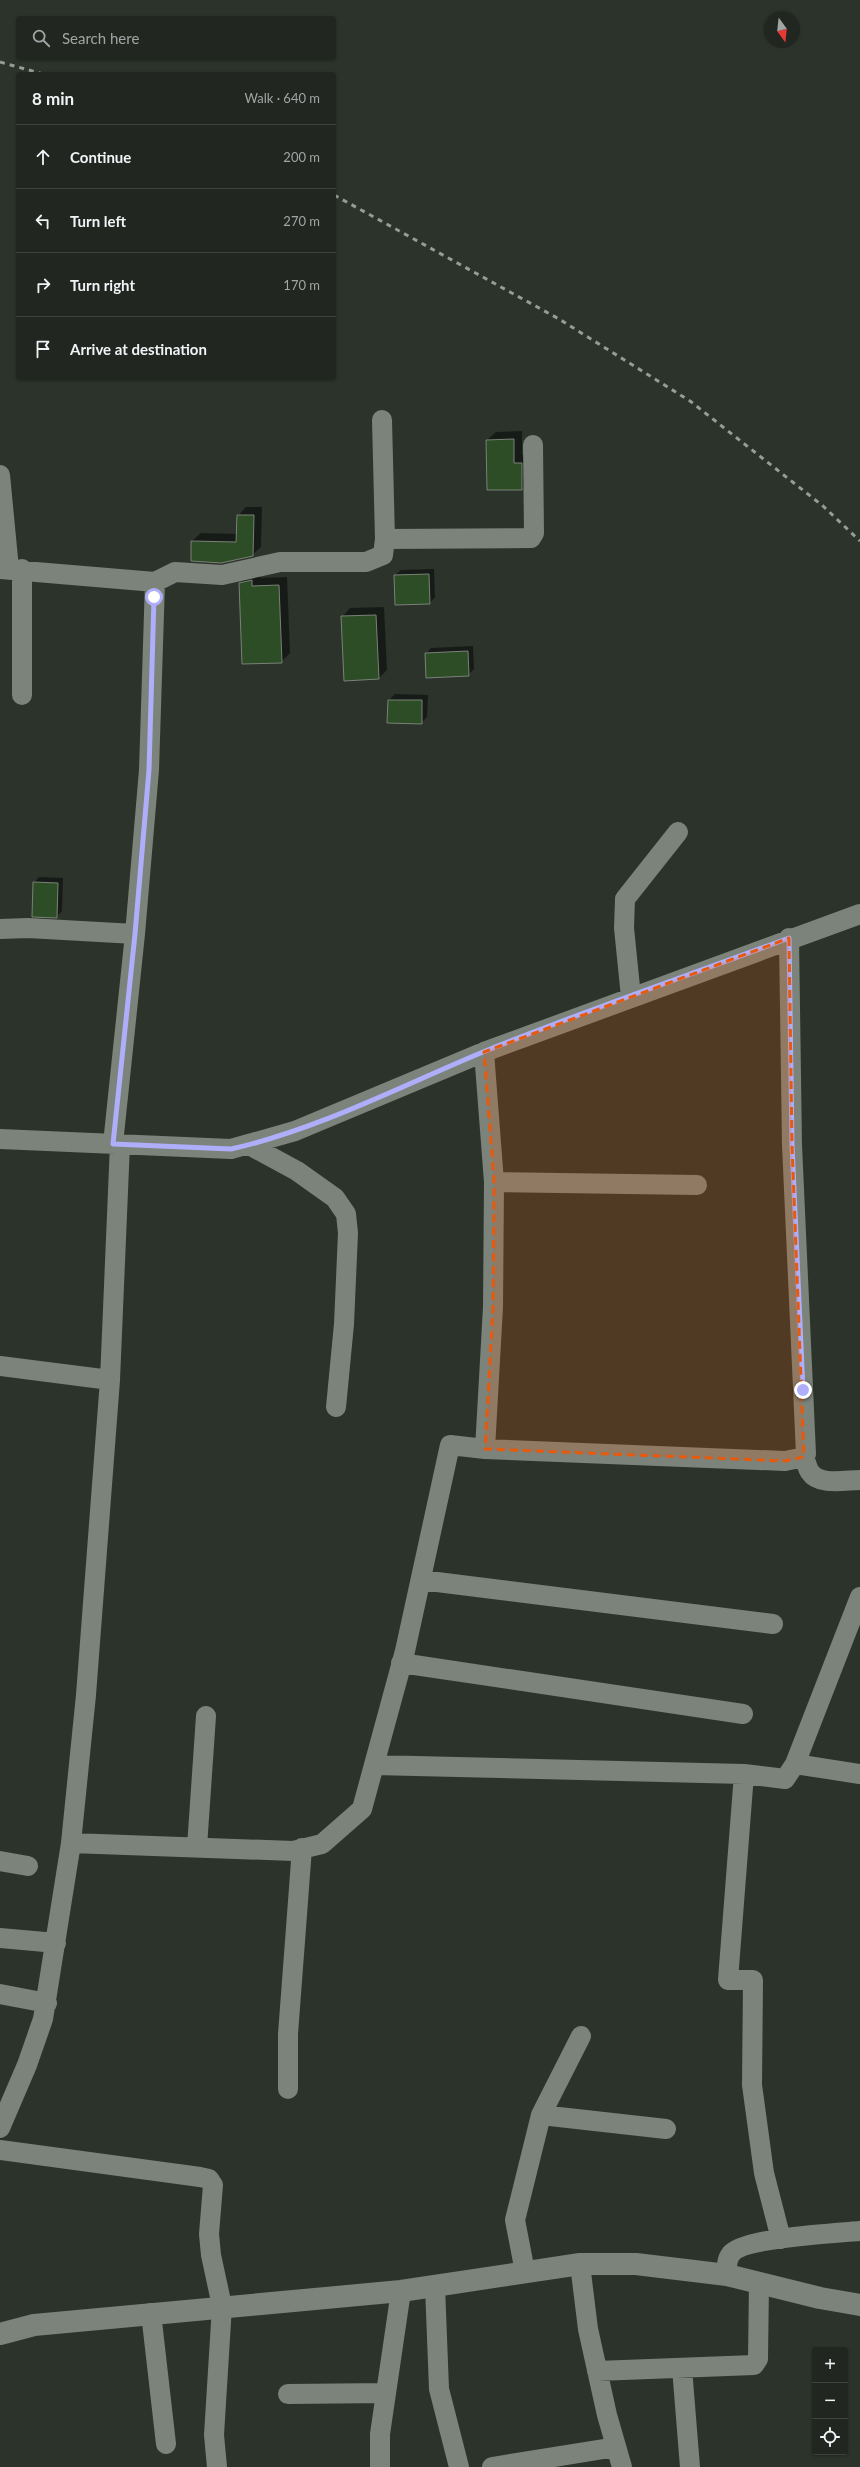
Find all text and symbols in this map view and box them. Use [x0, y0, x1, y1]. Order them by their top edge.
north arrow [764, 12, 800, 48]
search box [16, 16, 336, 60]
icon: search [30, 27, 52, 49]
text: Search here [62, 29, 139, 47]
text: 8 min [32, 88, 74, 109]
text: Walk · 640 m [244, 90, 320, 106]
icon: ahead [32, 146, 54, 168]
text: Continue [70, 148, 131, 166]
text: 200 m [283, 149, 320, 165]
icon: left [32, 210, 54, 232]
text: Turn left [70, 212, 126, 230]
text: 270 m [283, 213, 320, 229]
icon: right [32, 274, 54, 296]
text: Turn right [70, 276, 135, 294]
text: 170 m [283, 277, 320, 293]
icon: arrive [32, 338, 54, 360]
text: Arrive at destination [70, 340, 207, 358]
route start [145, 588, 163, 606]
route end [794, 1381, 812, 1399]
map controls [812, 2347, 848, 2455]
button: + [812, 2347, 848, 2383]
button: − [812, 2383, 848, 2419]
button: locate [812, 2419, 848, 2455]

